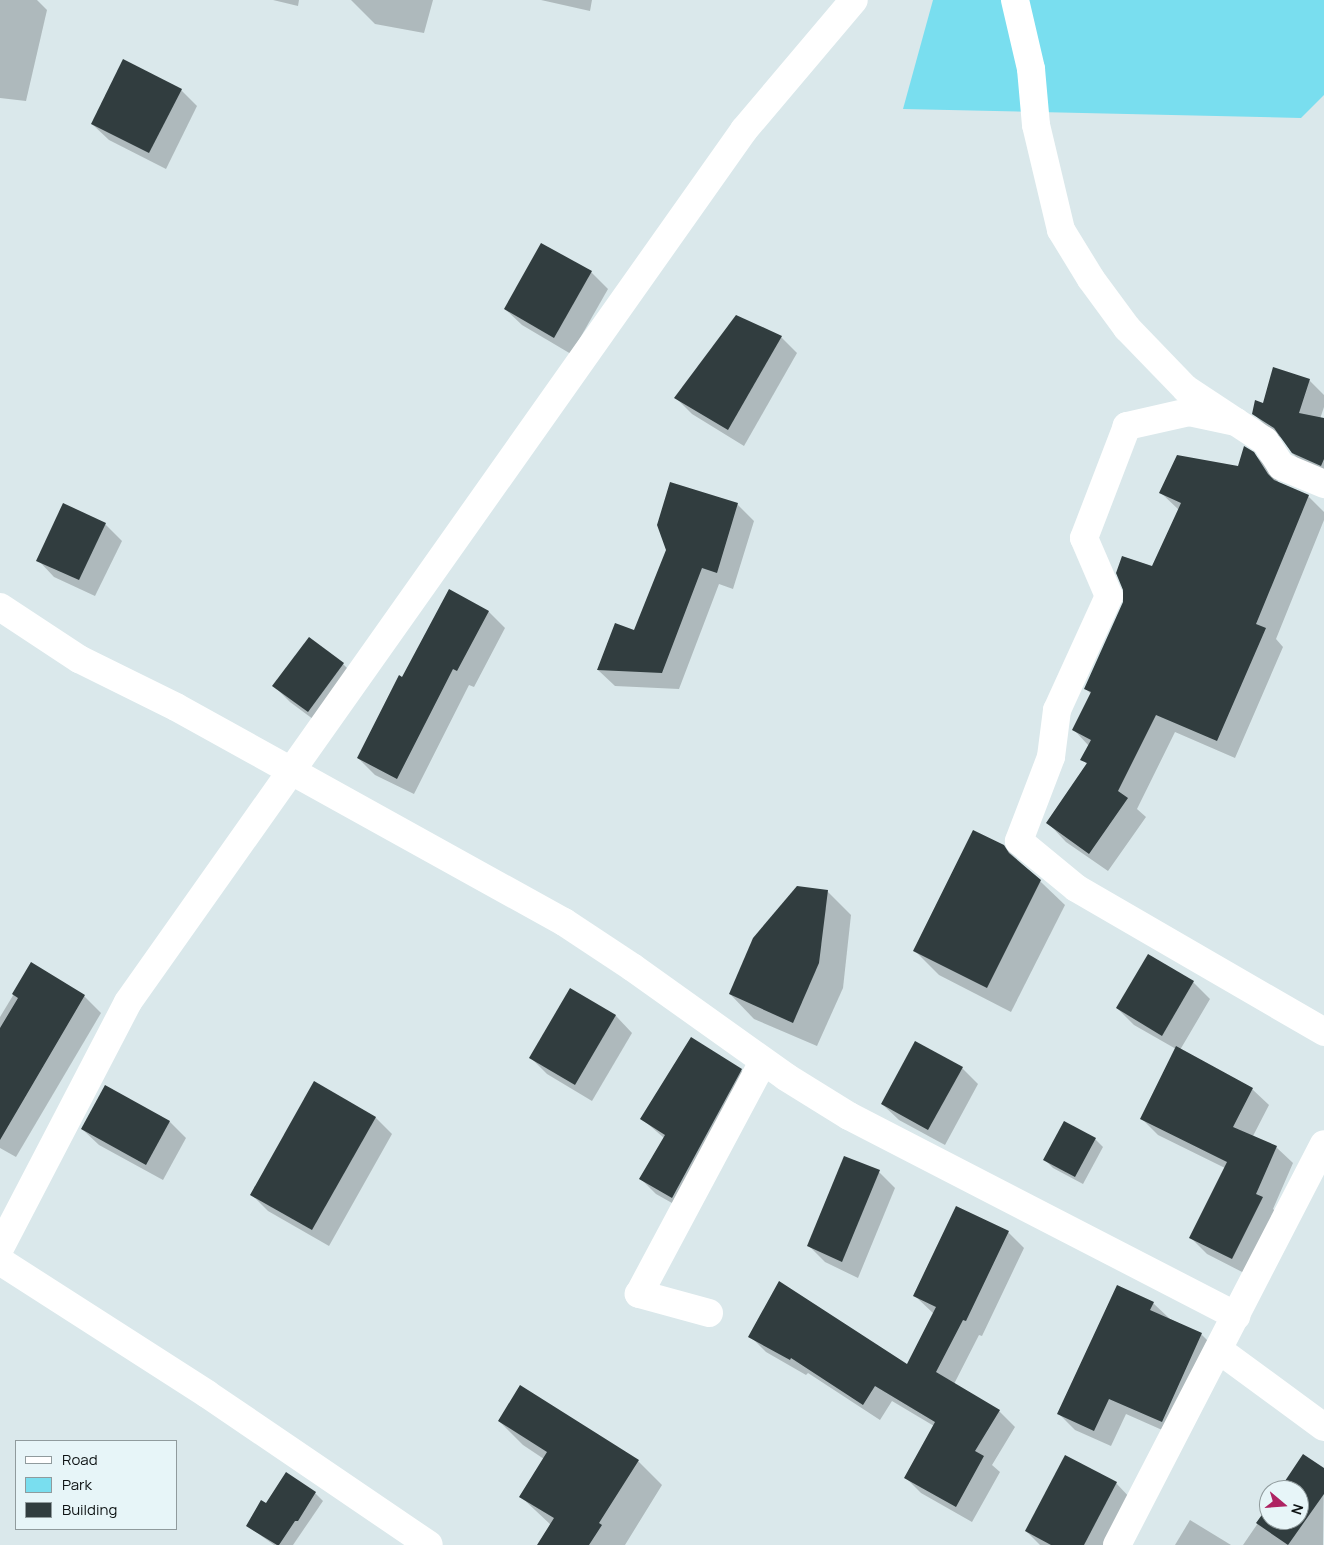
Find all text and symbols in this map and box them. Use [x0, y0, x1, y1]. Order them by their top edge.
legend [15, 1440, 178, 1530]
text: Road [62, 1449, 98, 1470]
text: Park [62, 1474, 92, 1495]
north arrow [1259, 1480, 1309, 1530]
text: Building [62, 1499, 117, 1520]
text: N [1287, 1502, 1308, 1517]

